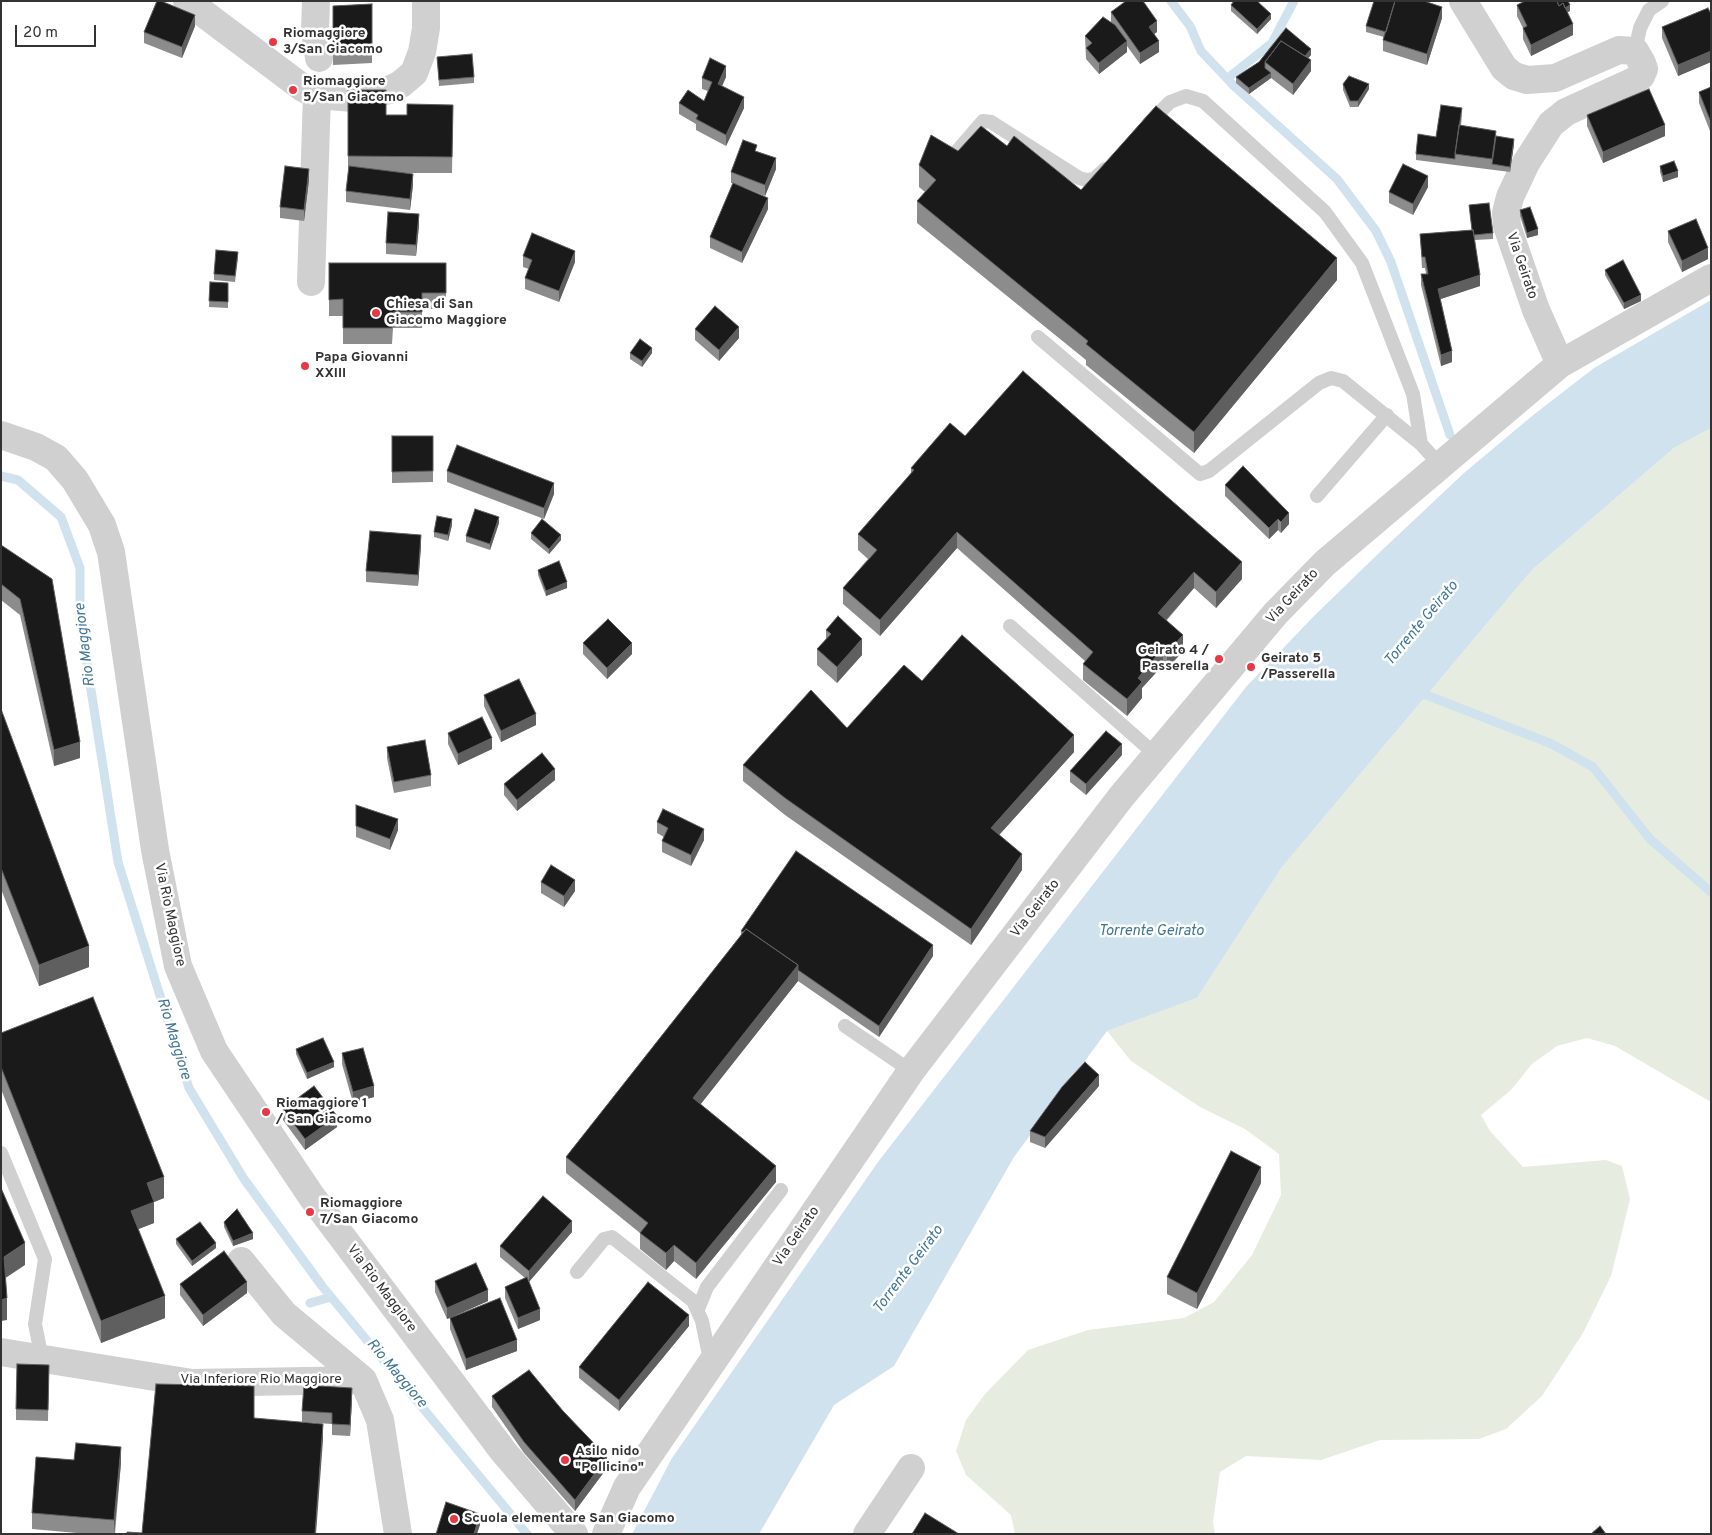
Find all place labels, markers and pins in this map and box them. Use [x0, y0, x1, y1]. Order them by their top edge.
place label: Riomaggiore 3/San Giacomo [283, 26, 383, 58]
marker: Riomaggiore 3/San Giacomo [267, 36, 279, 48]
place label: Riomaggiore 5/San Giacomo [303, 74, 404, 106]
marker: Riomaggiore 5/San Giacomo [287, 84, 299, 96]
place label: Chiesa di San Giacomo Maggiore [386, 297, 507, 330]
marker: Chiesa di San Giacomo Maggiore [370, 307, 382, 319]
place label: Papa Giovanni XXIII [315, 350, 408, 382]
marker: Papa Giovanni XXIII [299, 360, 311, 372]
place label: Geirato 4 / Passerella [1138, 643, 1209, 676]
place label: Geirato 5 /Passerella [1261, 651, 1335, 684]
marker: Geirato 4 / Passerella [1213, 653, 1225, 665]
marker: Geirato 5 /Passerella [1245, 661, 1257, 673]
place label: Riomaggiore 1 / San Giacomo [276, 1096, 372, 1128]
marker: Riomaggiore 1 / San Giacomo [260, 1106, 272, 1118]
place label: Riomaggiore 7/San Giacomo [320, 1196, 418, 1228]
marker: Riomaggiore 7/San Giacomo [304, 1206, 316, 1218]
place label: Asilo nido "Pollicino" [575, 1444, 644, 1476]
marker: Asilo nido "Pollicino" [559, 1454, 571, 1466]
place label: Scuola elementare San Giacomo [464, 1511, 675, 1527]
marker: Scuola elementare San Giacomo [448, 1513, 460, 1525]

